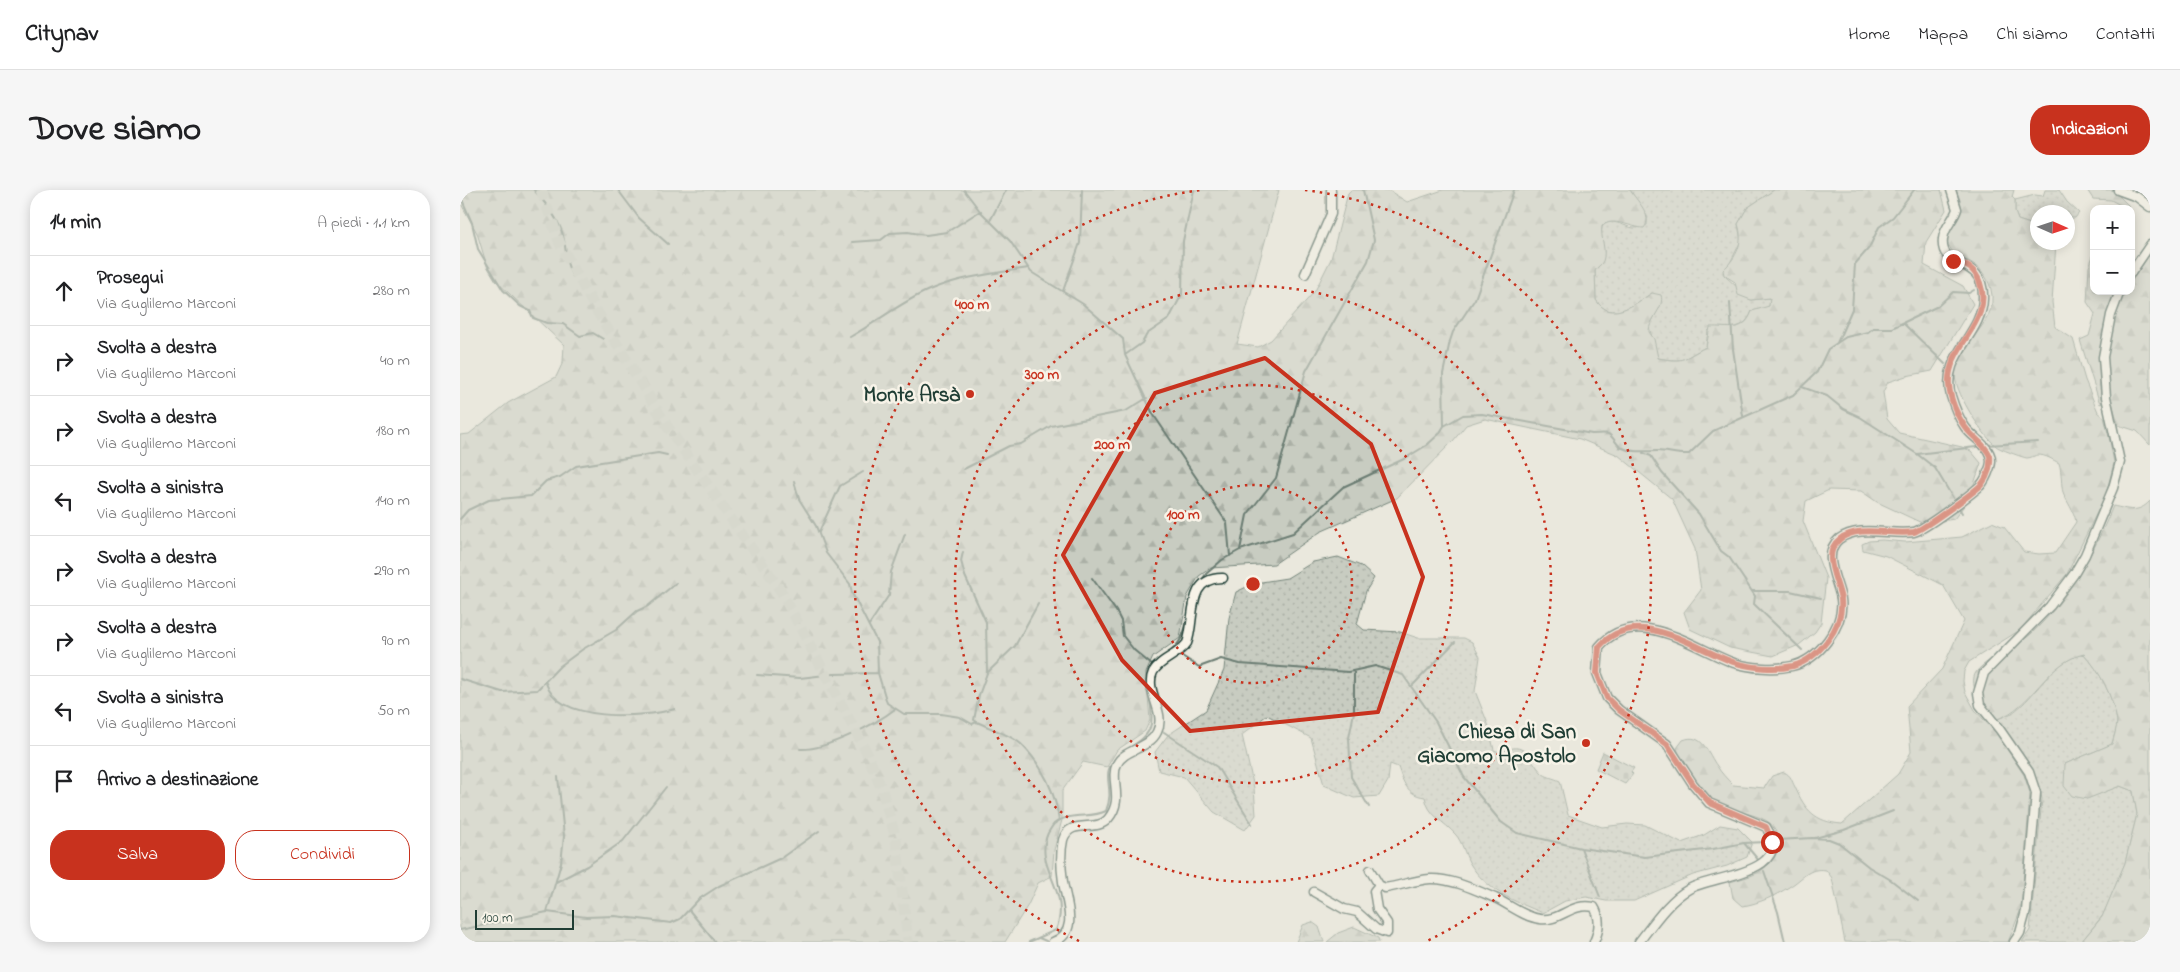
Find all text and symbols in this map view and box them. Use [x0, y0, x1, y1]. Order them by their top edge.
text: Citynav [25, 17, 98, 52]
text: Home [1848, 22, 1890, 48]
text: Mappa [1918, 22, 1968, 48]
text: Chi siamo [1996, 22, 2068, 48]
text: Contatti [2096, 22, 2155, 48]
text: Dove siamo [30, 105, 201, 156]
button: Indicazioni [2030, 105, 2150, 155]
north arrow [2030, 205, 2075, 250]
map controls [2090, 205, 2135, 295]
button: + [2090, 205, 2135, 250]
text: 14 min [50, 208, 101, 238]
text: A piedi · 1.1 km [317, 211, 410, 235]
route end [1942, 250, 1965, 273]
button: − [2090, 250, 2135, 295]
text: Prosegui [97, 265, 164, 292]
icon: ahead [50, 277, 78, 305]
text: 280 m [373, 279, 410, 303]
text: Via Guglilemo Marconi [97, 292, 236, 316]
text: 400 m [954, 294, 990, 316]
text: Svolta a destra [97, 335, 217, 362]
icon: right [50, 347, 78, 375]
text: 40 m [380, 349, 410, 373]
text: Via Guglilemo Marconi [97, 362, 236, 386]
text: 300 m [1024, 364, 1060, 386]
place label: Monte Arsà [864, 381, 960, 411]
marker: Monte Arsà [964, 388, 976, 400]
text: Svolta a destra [97, 405, 217, 432]
icon: right [50, 417, 78, 445]
text: 180 m [376, 419, 410, 443]
text: Via Guglilemo Marconi [97, 432, 236, 456]
text: 200 m [1093, 434, 1130, 456]
text: Svolta a sinistra [97, 475, 224, 502]
icon: left [50, 487, 78, 515]
text: 140 m [375, 489, 410, 513]
text: Via Guglilemo Marconi [97, 502, 236, 526]
text: 100 m [1166, 504, 1200, 526]
text: Svolta a destra [97, 545, 217, 572]
icon: right [50, 557, 78, 585]
text: 290 m [374, 559, 410, 583]
text: Via Guglilemo Marconi [97, 572, 236, 596]
centre of rings [1244, 575, 1262, 593]
text: Svolta a destra [97, 615, 217, 642]
icon: right [50, 627, 78, 655]
text: 90 m [382, 629, 410, 653]
text: Via Guglilemo Marconi [97, 642, 236, 666]
text: Svolta a sinistra [97, 685, 224, 712]
icon: left [50, 697, 78, 725]
text: 50 m [378, 699, 410, 723]
text: Via Guglilemo Marconi [97, 712, 236, 736]
place label: Chiesa di San Giacomo Apostolo [1417, 718, 1576, 772]
marker: Chiesa di San Giacomo Apostolo [1580, 737, 1592, 749]
icon: arrive [50, 767, 78, 795]
text: Arrivo a destinazione [97, 767, 258, 794]
button: Salva [50, 830, 225, 880]
button: Condividi [235, 830, 410, 880]
route start [1761, 831, 1784, 854]
scale bar [475, 907, 574, 930]
text: 100 m [482, 908, 513, 929]

